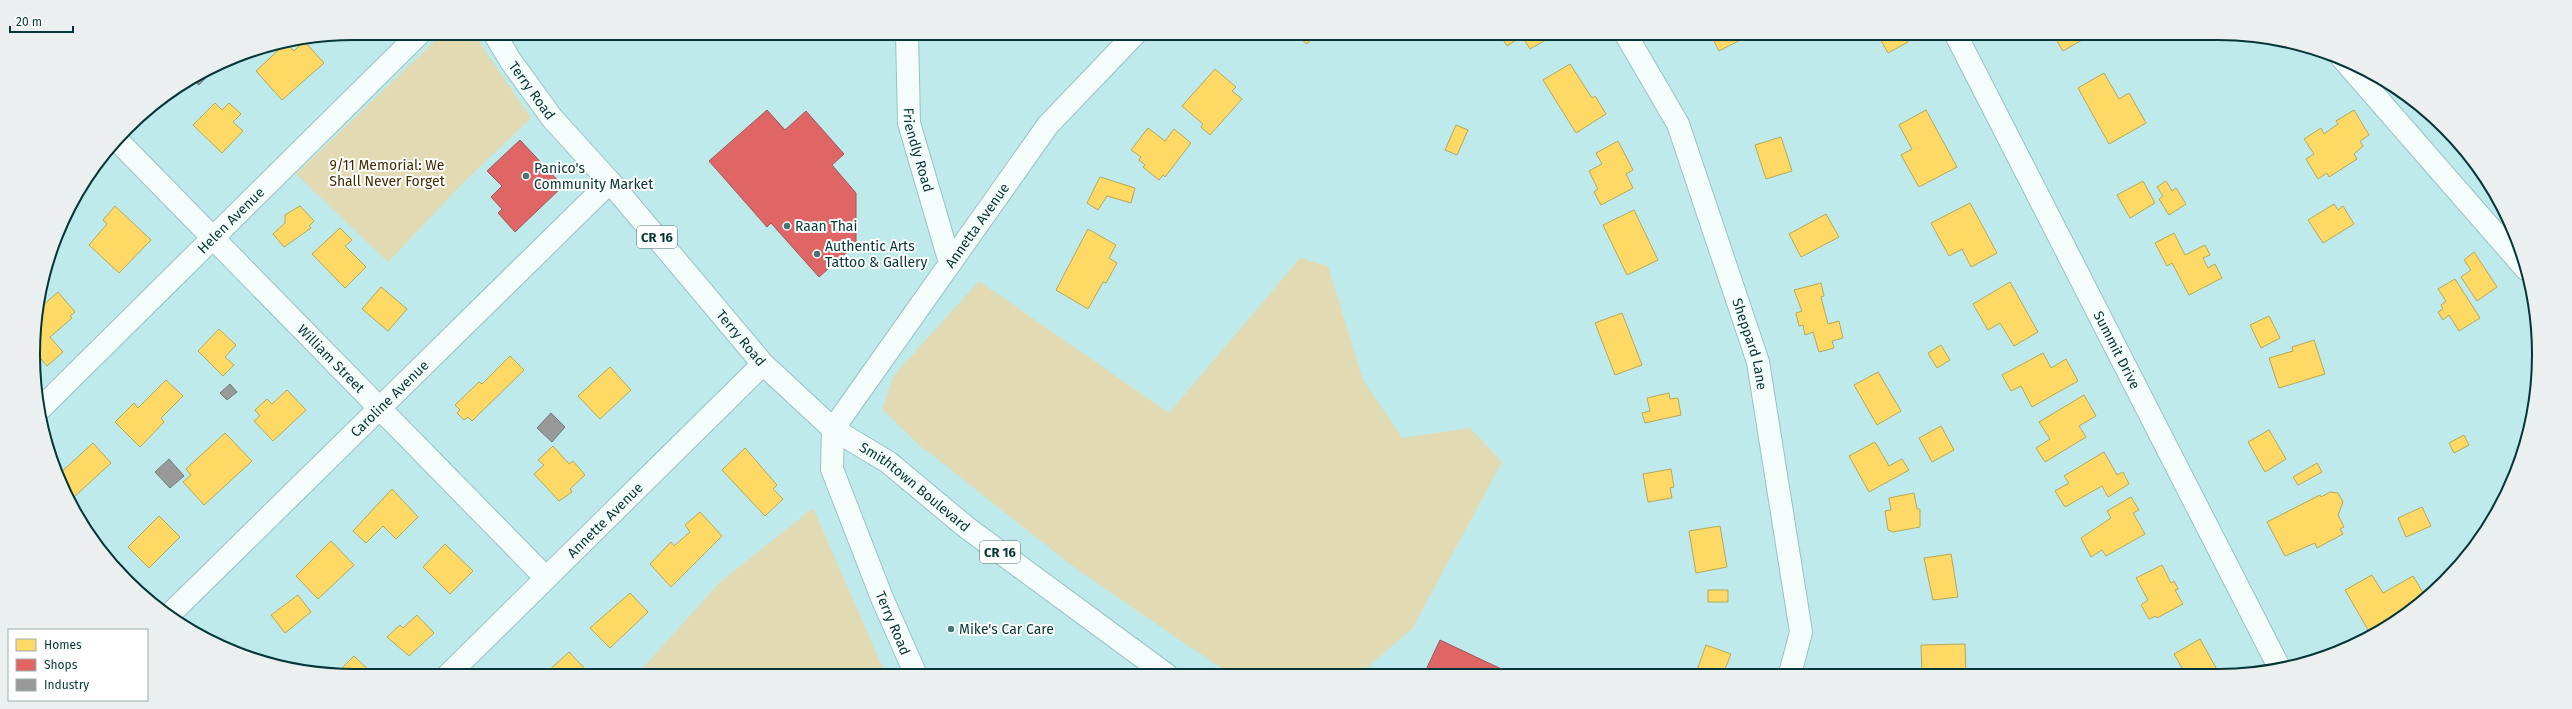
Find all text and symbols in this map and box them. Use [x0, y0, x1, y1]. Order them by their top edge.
scale bar [10, 8, 73, 34]
text: 20 m [16, 15, 42, 29]
street label: Terry Road [505, 58, 558, 123]
street label: Friendly Road [900, 107, 937, 194]
park label: 9/11 Memorial: We Shall Never Forget [329, 157, 446, 190]
place label: Panico's Community Market [534, 160, 654, 193]
marker: Panico's Community Market [521, 171, 531, 181]
street label: Annetta Avenue [942, 180, 1013, 271]
street label: Helen Avenue [194, 184, 268, 257]
place label: Raan Thai [795, 218, 857, 235]
marker: Raan Thai [782, 221, 792, 231]
road number: CR 16 [637, 226, 677, 248]
place label: Authentic Arts Tattoo & Gallery [825, 238, 928, 271]
marker: Authentic Arts Tattoo & Gallery [812, 249, 822, 259]
street label: Sheppard Lane [1728, 296, 1770, 391]
street label: Terry Road [712, 307, 769, 370]
street label: Summit Drive [2090, 308, 2144, 392]
street label: William Street [294, 321, 369, 397]
street label: Caroline Avenue [347, 357, 432, 441]
street label: Smithtown Boulevard [856, 439, 973, 536]
street label: Annette Avenue [564, 479, 647, 562]
road number: CR 16 [980, 541, 1020, 563]
street label: Terry Road [871, 589, 914, 658]
place label: Mike's Car Care [959, 621, 1054, 638]
marker: Mike's Car Care [946, 624, 956, 634]
legend [8, 629, 148, 701]
text: Homes [44, 638, 82, 652]
text: Shops [44, 658, 78, 672]
text: Industry [44, 678, 89, 692]

